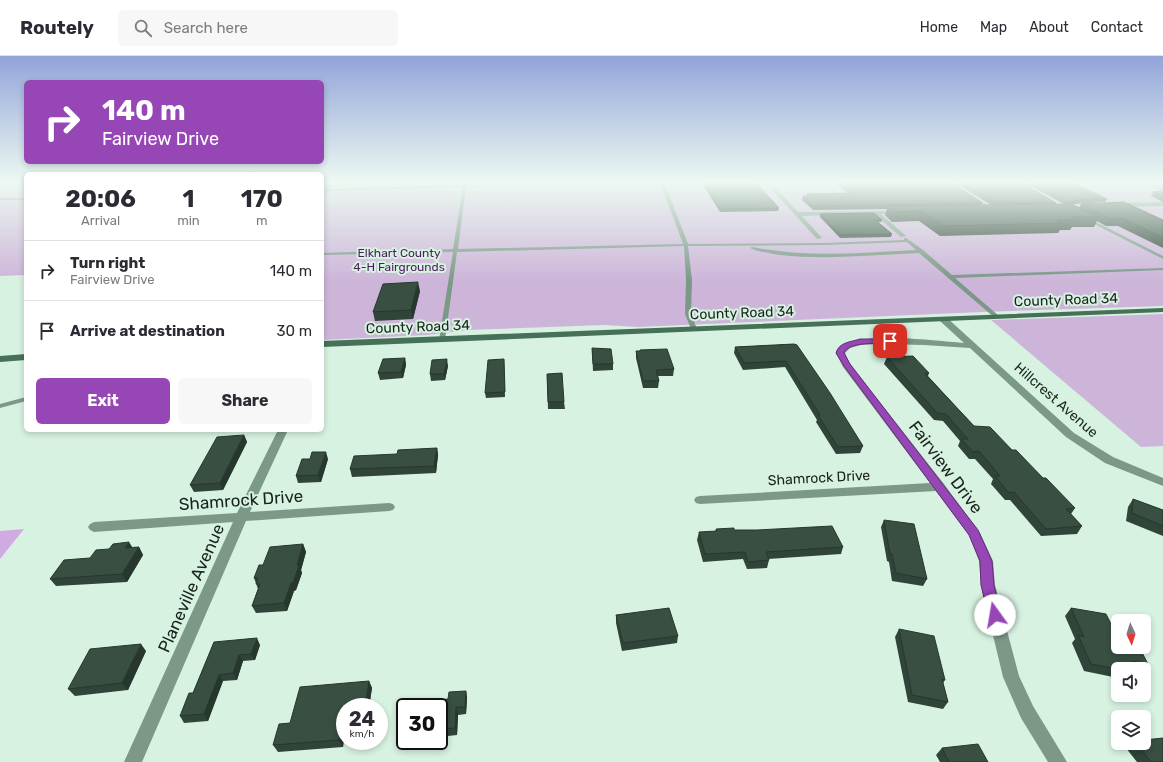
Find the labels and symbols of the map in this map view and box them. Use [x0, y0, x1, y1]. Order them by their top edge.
park label: Elkhart County 4-H Fairgrounds [353, 246, 445, 274]
street label: County Road 34 [1014, 290, 1119, 310]
street label: County Road 34 [690, 303, 795, 323]
street label: County Road 34 [366, 317, 471, 337]
pin [873, 324, 907, 358]
street label: Hillcrest Avenue [1011, 359, 1102, 441]
street label: Fairview Drive [905, 417, 987, 517]
street label: Shamrock Drive [767, 467, 871, 489]
street label: Shamrock Drive [178, 486, 304, 514]
street label: Planeville Avenue [154, 521, 228, 655]
position arrow [974, 594, 1016, 636]
north arrow [1111, 614, 1151, 654]
speed limit sign: 30 [396, 698, 448, 750]

